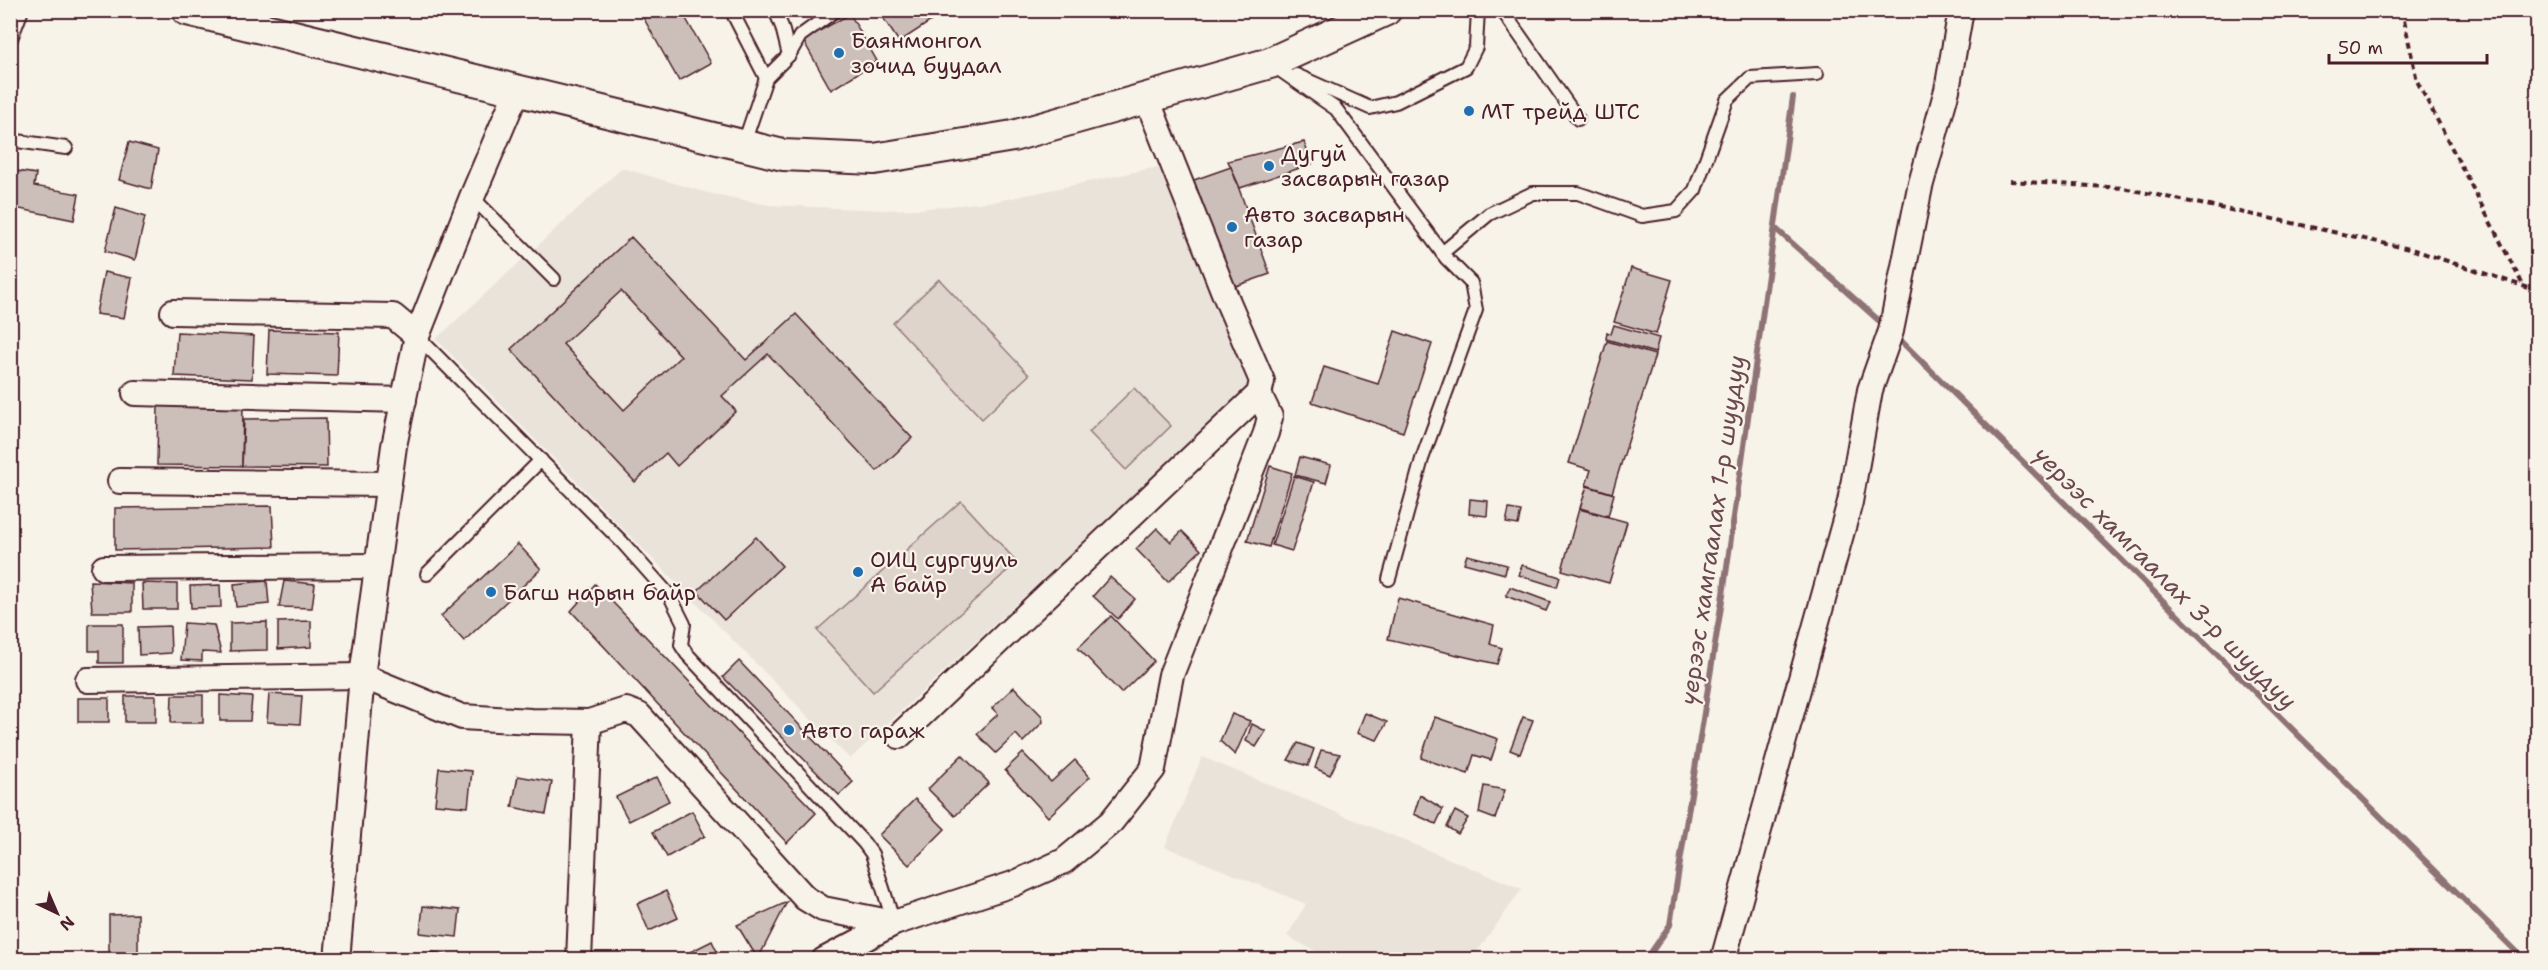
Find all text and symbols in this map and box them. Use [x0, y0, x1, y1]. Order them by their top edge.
place label: Баянмонгол зочид буудал [851, 26, 1002, 80]
scale bar [2329, 27, 2486, 65]
text: 50 m [2338, 36, 2383, 60]
marker: Баянмонгол зочид буудал [832, 46, 846, 60]
place label: МТ трейд ШТС [1481, 97, 1640, 126]
marker: МТ трейд ШТС [1462, 104, 1476, 118]
place label: Дугуй засварын газар [1281, 139, 1450, 193]
marker: Дугуй засварын газар [1262, 159, 1276, 173]
place label: Авто засварын газар [1244, 200, 1405, 254]
marker: Авто засварын газар [1225, 220, 1239, 234]
water label: үерээс хамгаалах 1-р шуудуу [1673, 353, 1753, 707]
water label: үерээс хамгаалах 3-р шуудуу [2026, 439, 2304, 717]
place label: ОИЦ сургууль А байр [870, 545, 1018, 599]
marker: ОИЦ сургууль А байр [851, 565, 865, 579]
place label: Багш нарын байр [503, 578, 696, 607]
marker: Багш нарын байр [484, 585, 498, 599]
place label: Авто гараж [801, 716, 925, 745]
marker: Авто гараж [782, 723, 796, 737]
north arrow [27, 883, 87, 943]
text: N [55, 911, 79, 935]

